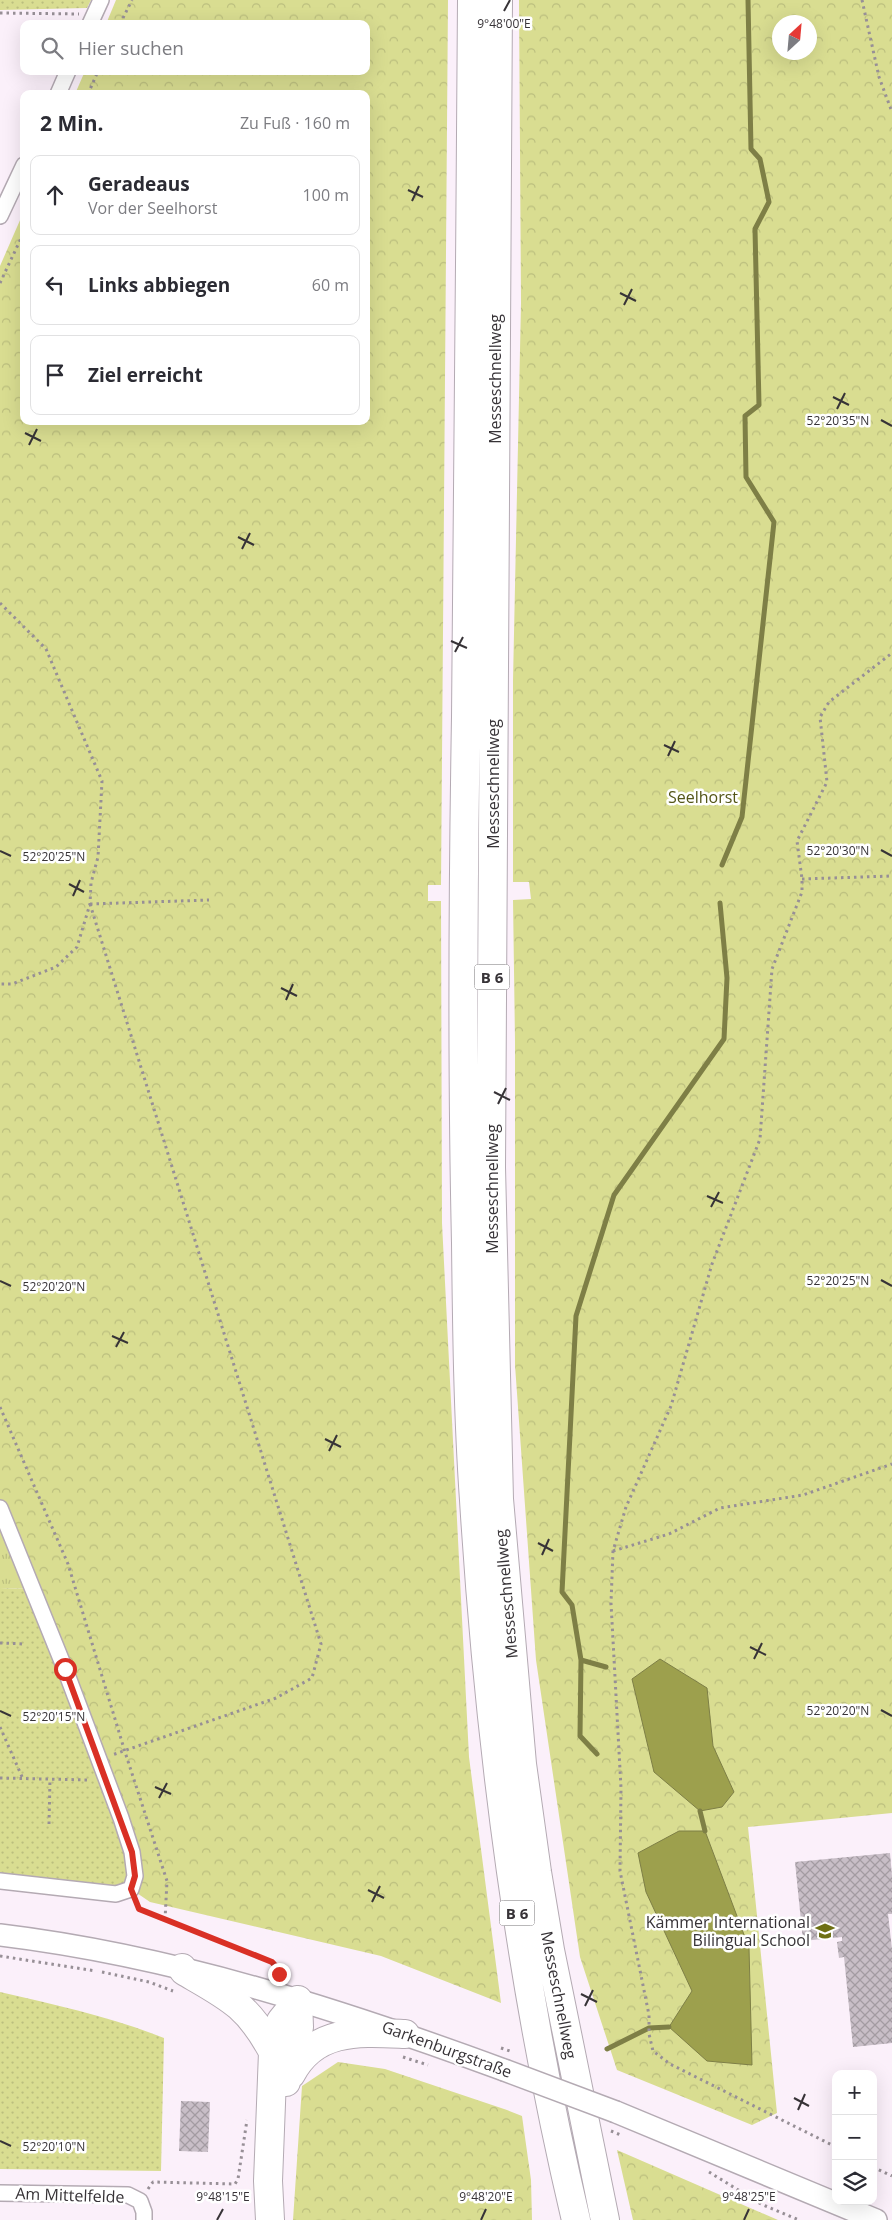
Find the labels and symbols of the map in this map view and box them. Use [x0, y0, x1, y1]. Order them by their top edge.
text: 9°48'00"E [477, 15, 531, 32]
north arrow [772, 15, 817, 60]
street label: Messeschnellweg [484, 314, 506, 444]
text: 52°20'35"N [807, 412, 869, 429]
street label: Messeschnellweg [482, 719, 504, 849]
park label: Seelhorst [668, 786, 738, 808]
text: 52°20'30"N [807, 842, 869, 859]
text: 52°20'25"N [23, 848, 85, 865]
road number: B 6 [474, 964, 510, 990]
street label: Messeschnellweg [481, 1124, 503, 1254]
text: 52°20'25"N [807, 1272, 869, 1289]
text: 52°20'20"N [23, 1278, 85, 1295]
street label: Messeschnellweg [489, 1528, 523, 1660]
route start [54, 1658, 77, 1681]
text: 52°20'20"N [807, 1702, 869, 1719]
text: 52°20'15"N [23, 1708, 85, 1725]
road number: B 6 [500, 1900, 534, 1926]
place label: Kämmer International Bilingual School [646, 1911, 810, 1951]
school or university icon: Kämmer International Bilingual School [814, 1920, 836, 1942]
street label: Messeschnellweg [536, 1929, 582, 2061]
route end [268, 1963, 291, 1986]
street label: Garkenburgstraße [379, 2015, 515, 2083]
text: 52°20'10"N [23, 2138, 85, 2155]
street label: Am Mittelfelde [15, 2182, 125, 2208]
text: 9°48'15"E [196, 2188, 250, 2205]
text: 9°48'20"E [459, 2188, 513, 2205]
text: 9°48'25"E [722, 2188, 776, 2205]

